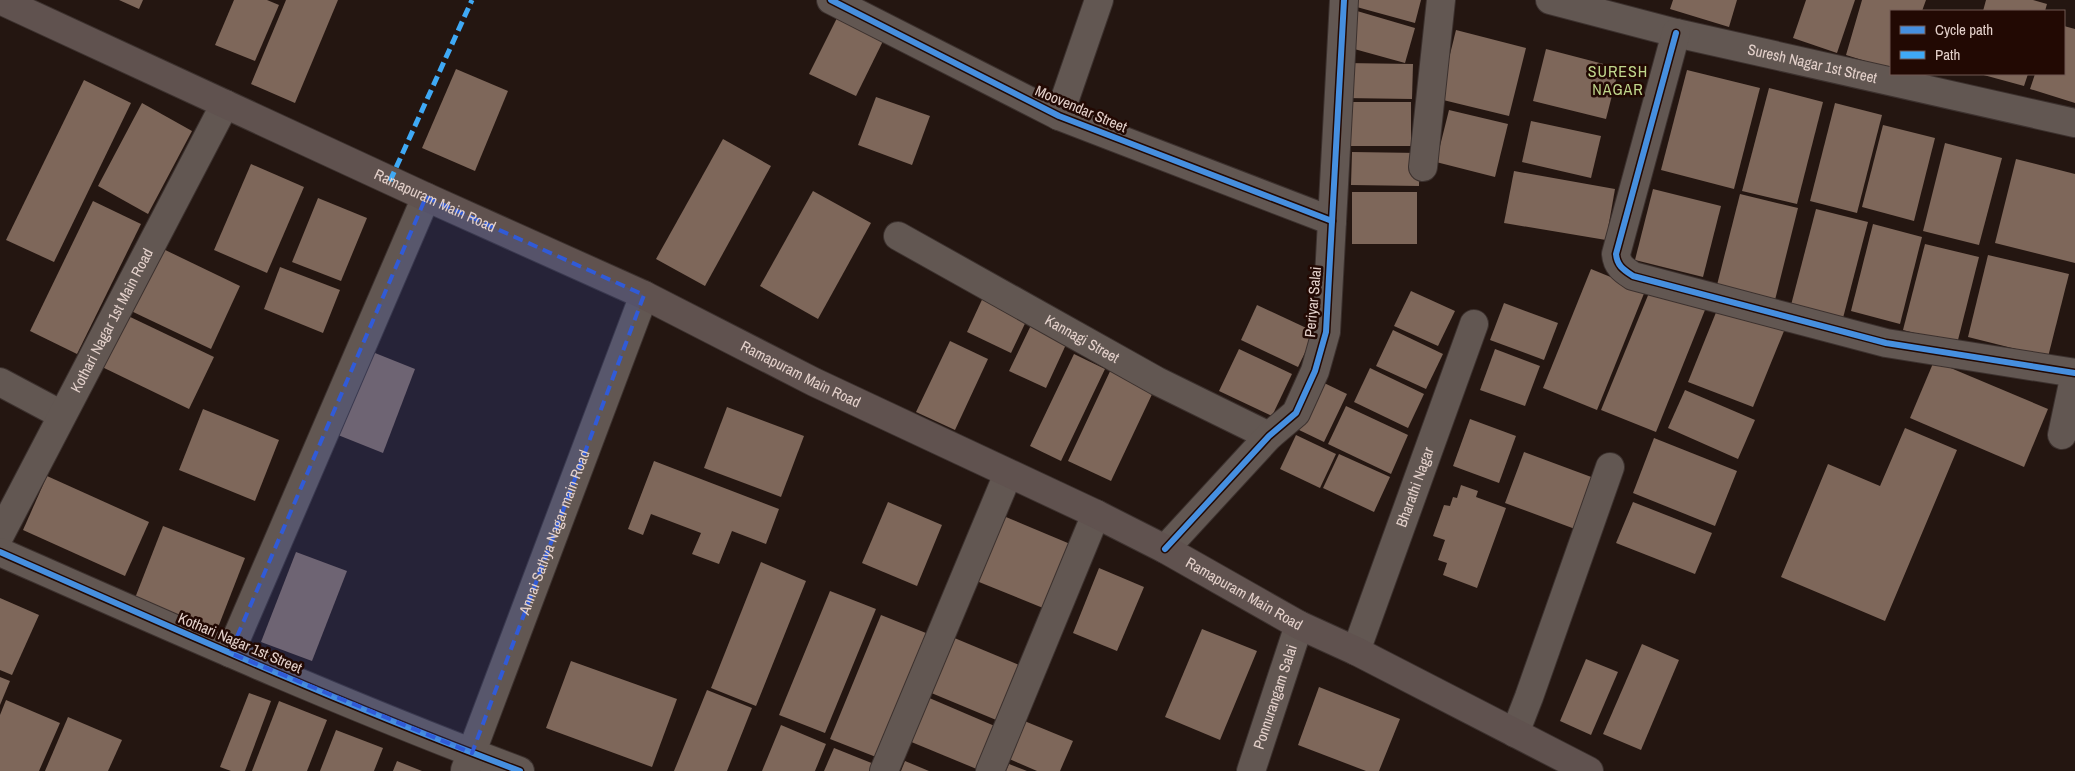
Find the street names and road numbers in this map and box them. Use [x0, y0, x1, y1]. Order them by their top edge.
street label: Suresh Nagar 1st Street [1746, 38, 1880, 88]
street label: Moovendar Street [1032, 80, 1131, 138]
street label: Ramapuram Main Road [371, 164, 499, 237]
street label: Kothari Nagar 1st Main Road [65, 244, 158, 396]
street label: Periyar Salai [1299, 266, 1326, 338]
street label: Kannagi Street [1041, 309, 1124, 368]
street label: Ramapuram Main Road [737, 335, 864, 412]
street label: Bharathi Nagar [1391, 444, 1439, 530]
street label: Annai Sathya Nagar main Road [513, 447, 595, 618]
street label: Ramapuram Main Road [1182, 552, 1307, 635]
street label: Kothari Nagar 1st Street [175, 607, 306, 678]
street label: Ponnurangam Salai [1248, 642, 1302, 752]

